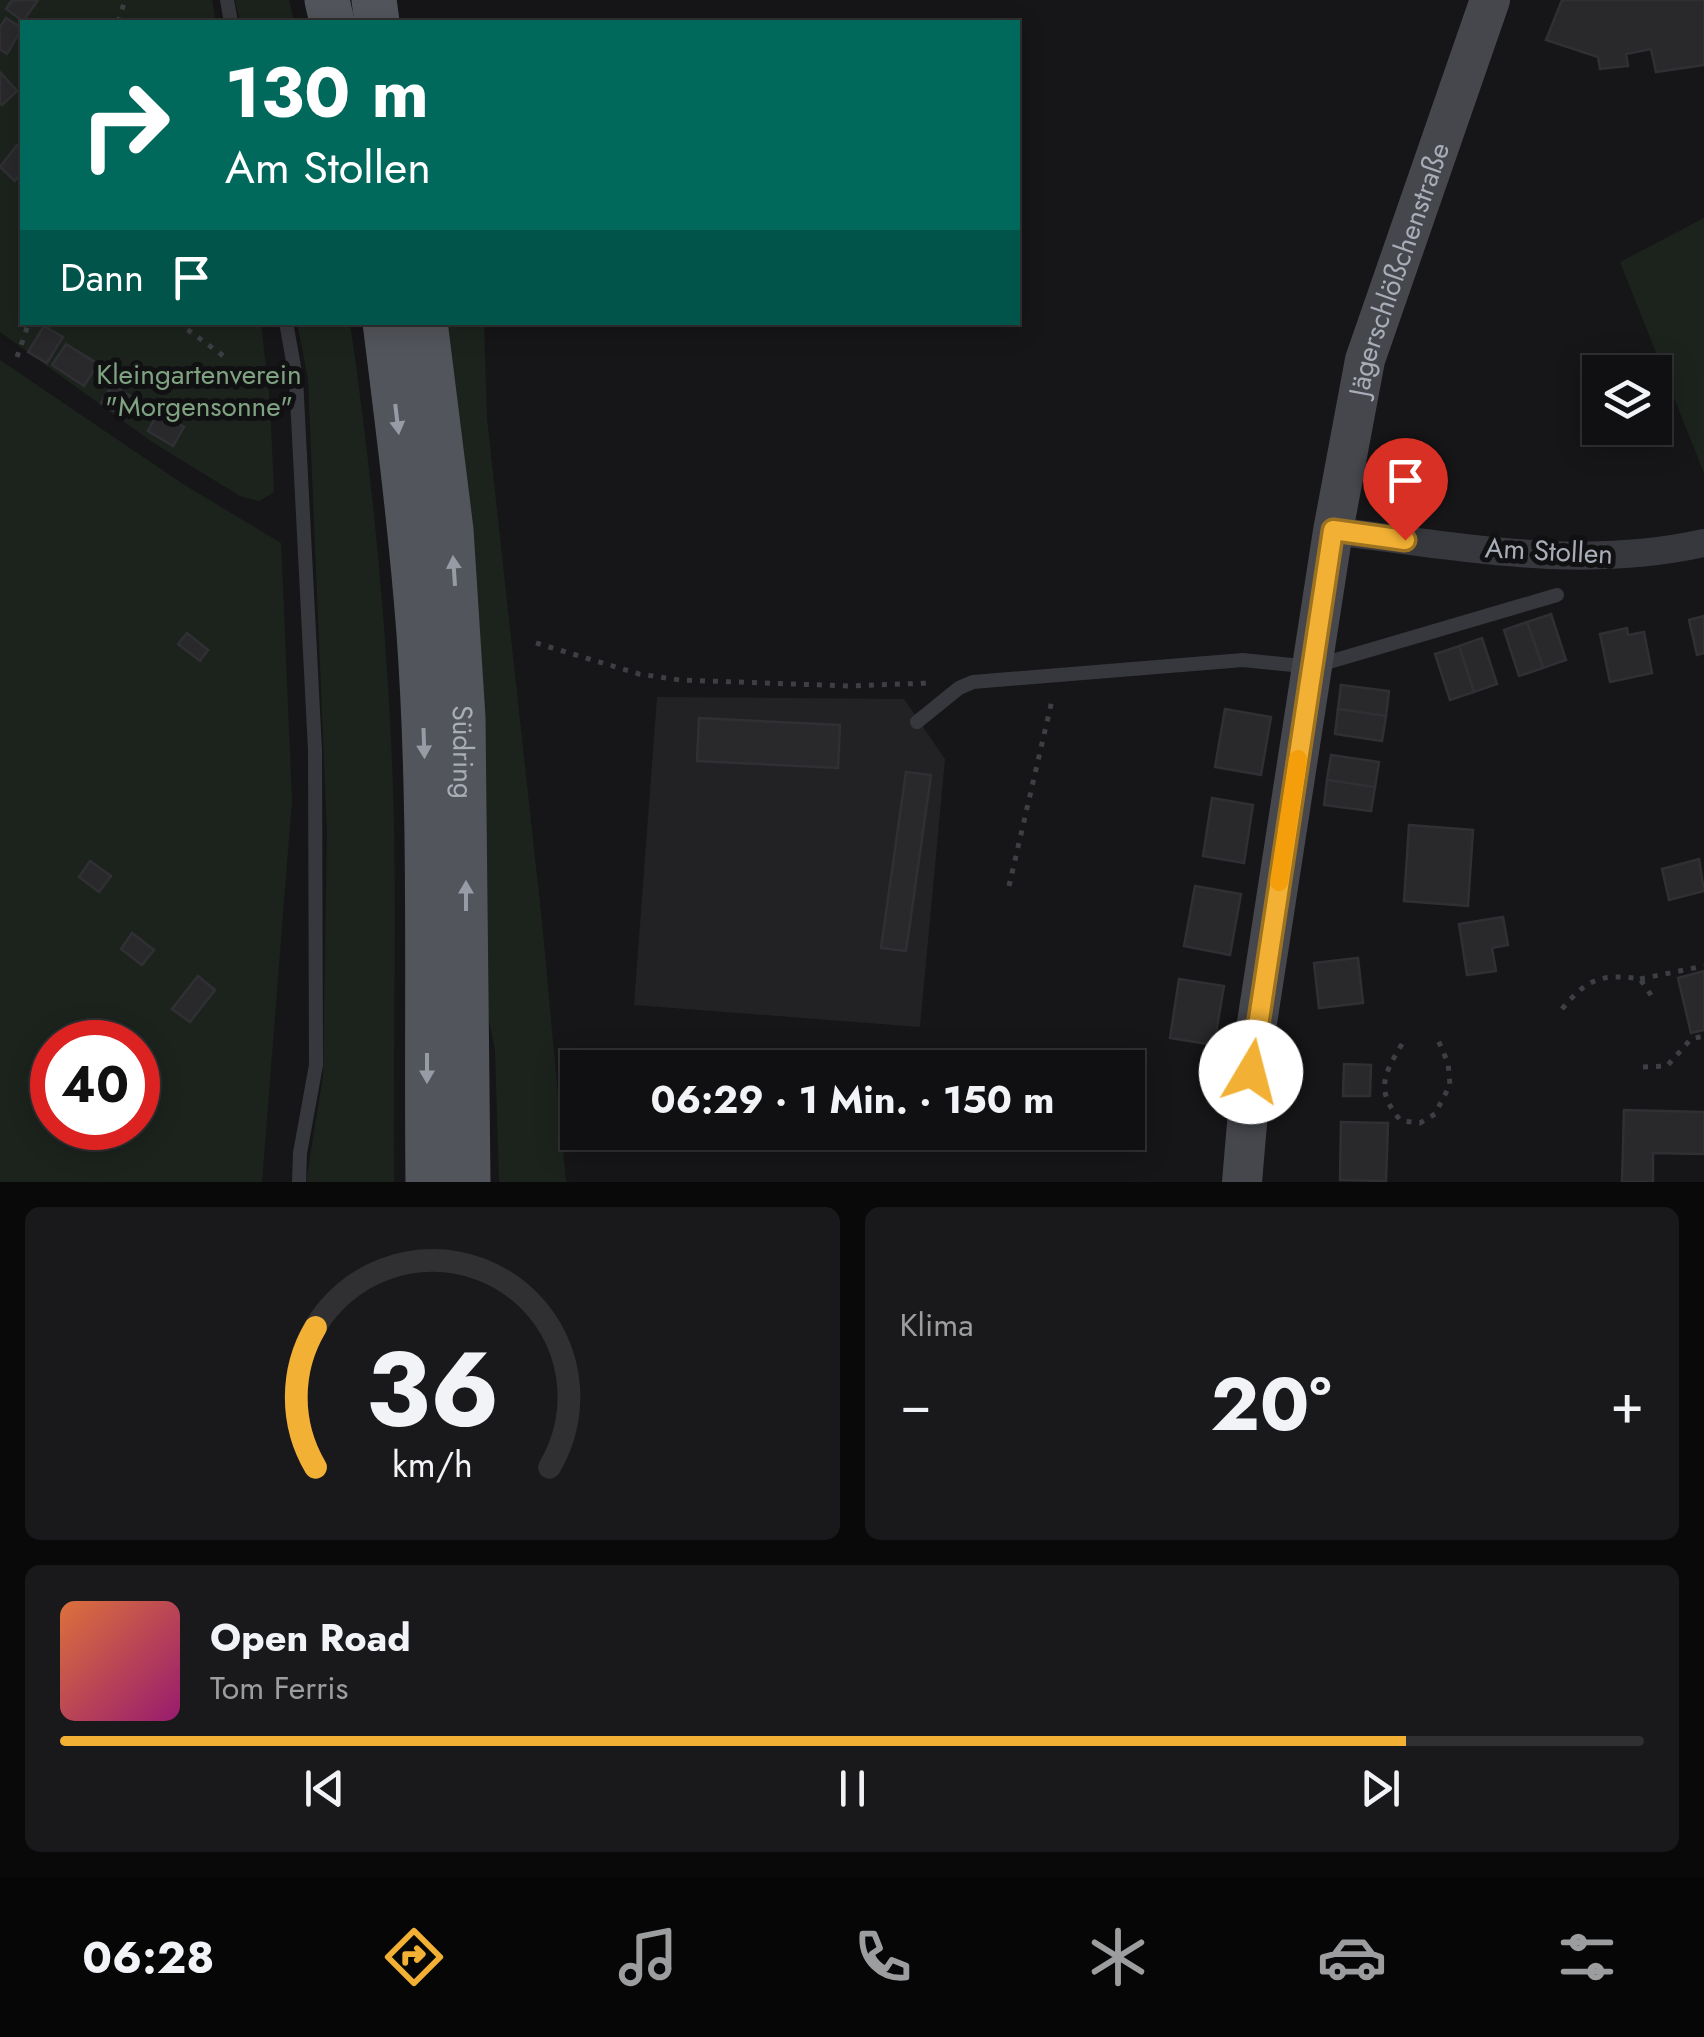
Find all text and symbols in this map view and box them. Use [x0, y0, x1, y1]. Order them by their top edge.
text: 130 m [225, 42, 429, 143]
icon: right [60, 60, 190, 190]
text: Am Stollen [225, 135, 431, 200]
street label: Jägerschlößchenstraße [1337, 137, 1460, 404]
text: Dann [60, 250, 144, 305]
icon: arrive [164, 250, 219, 305]
park label: Kleingartenverein "Morgensonne" [96, 354, 302, 427]
map controls [1582, 355, 1672, 445]
button: layers [1582, 355, 1672, 445]
one-way arrow [390, 404, 406, 436]
pin [1363, 438, 1448, 541]
icon: arrive [1378, 453, 1433, 508]
street label: Am Stollen [1484, 527, 1614, 575]
one-way arrow [446, 555, 462, 587]
street label: Südring [442, 704, 484, 799]
one-way arrow [416, 727, 432, 759]
one-way arrow [458, 879, 474, 911]
speed limit sign: 40 [30, 1020, 160, 1150]
position arrow [1199, 1020, 1303, 1124]
one-way arrow [419, 1052, 435, 1084]
text: 06:29 · 1 Min. · 150 m [651, 1072, 1054, 1127]
text: Klima [900, 1302, 974, 1348]
text: 36 [365, 1314, 499, 1464]
text: 20° [1210, 1350, 1332, 1458]
text: − [900, 1364, 932, 1444]
text: + [1610, 1364, 1644, 1444]
text: km/h [392, 1439, 473, 1490]
text: Open Road [210, 1610, 411, 1665]
text: Tom Ferris [210, 1665, 348, 1711]
icon: previous [297, 1761, 352, 1816]
icon: pause [825, 1761, 880, 1816]
icon: next [1353, 1761, 1408, 1816]
icon: directions [379, 1922, 449, 1992]
icon: music [613, 1922, 683, 1992]
icon: phone [848, 1922, 918, 1992]
icon: climate [1083, 1922, 1153, 1992]
icon: car [1317, 1922, 1387, 1992]
icon: filters [1552, 1922, 1622, 1992]
text: 06:28 [82, 1925, 214, 1990]

